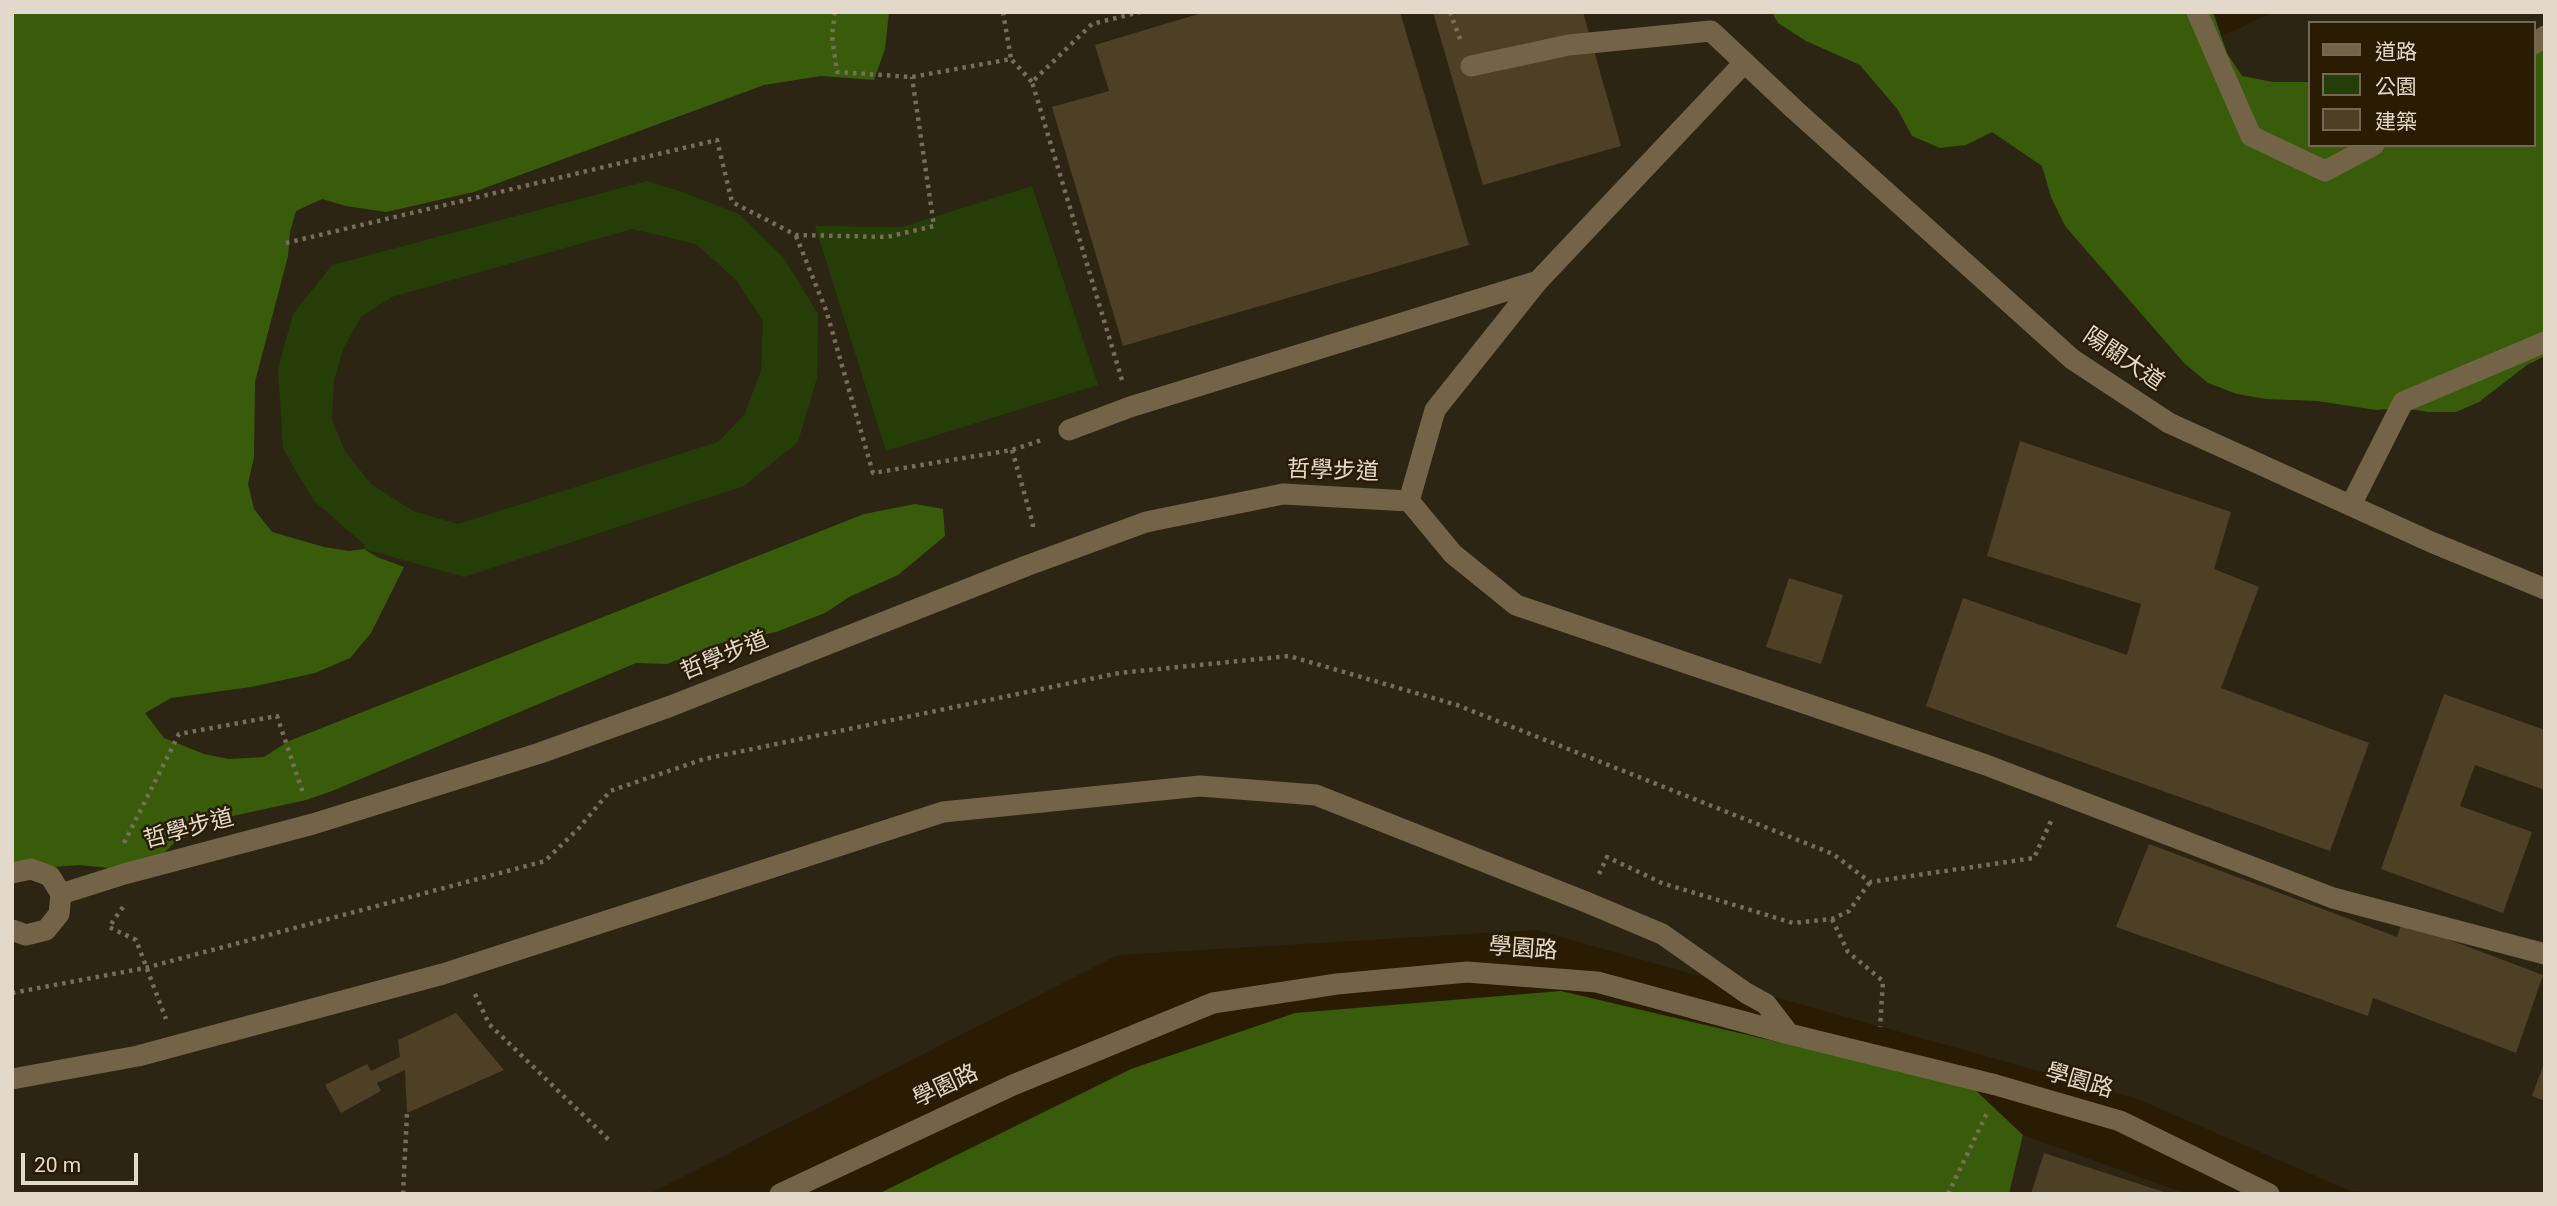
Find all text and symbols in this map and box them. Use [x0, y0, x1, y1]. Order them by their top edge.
legend [2308, 21, 2536, 147]
text: 道路 [2375, 40, 2417, 64]
text: 公園 [2375, 75, 2417, 99]
text: 建築 [2375, 110, 2417, 134]
street label: 陽關大道 [2077, 323, 2169, 397]
street label: 哲學步道 [1287, 457, 1379, 487]
street label: 哲學步道 [677, 627, 773, 687]
street label: 哲學步道 [141, 805, 237, 855]
street label: 學園路 [1488, 934, 1558, 966]
street label: 學園路 [2042, 1059, 2116, 1105]
street label: 學園路 [909, 1060, 983, 1114]
scale bar [24, 1140, 142, 1184]
text: 20 m [34, 1153, 81, 1177]

